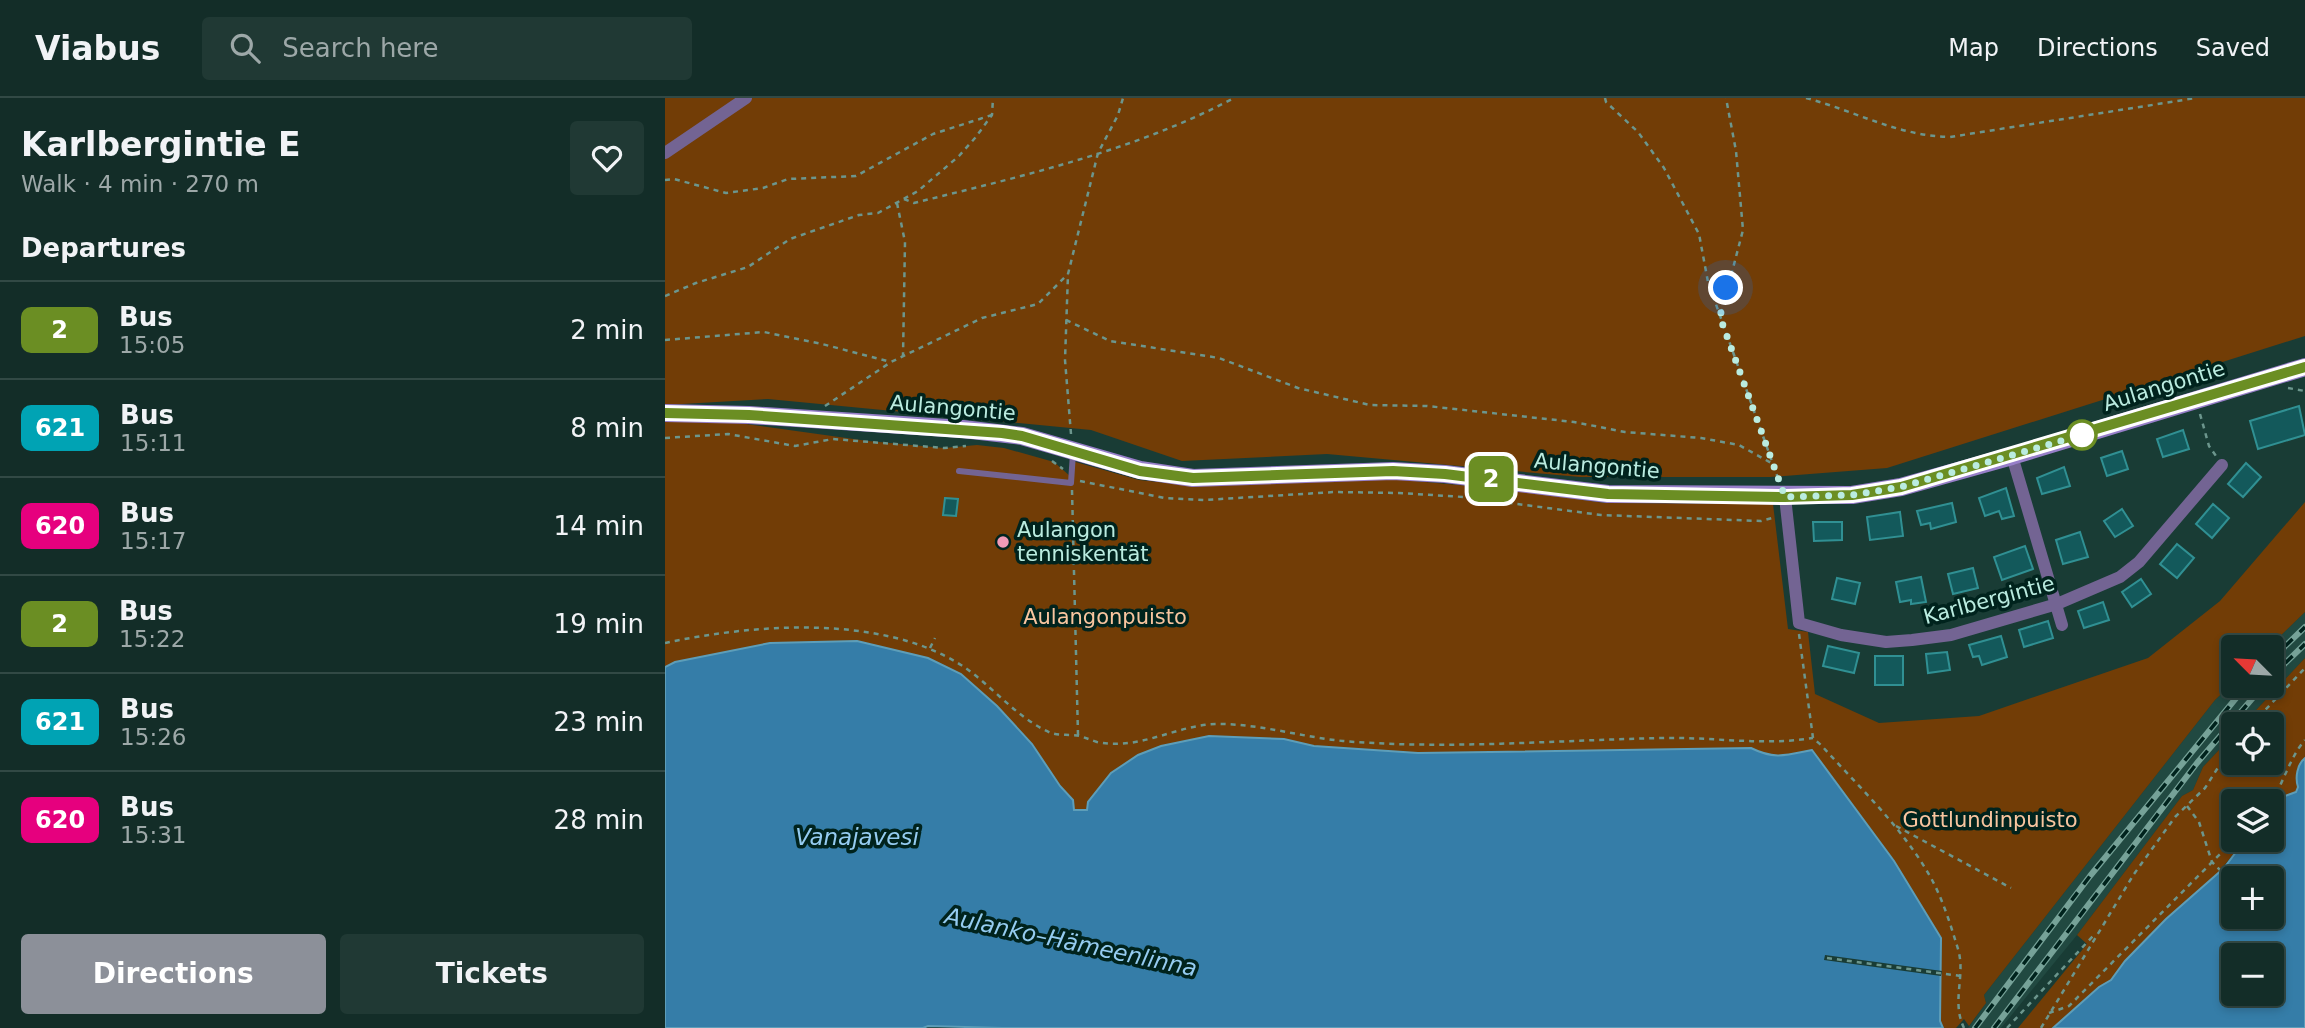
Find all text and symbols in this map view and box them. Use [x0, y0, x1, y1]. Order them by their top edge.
search box [202, 17, 692, 80]
text: Viabus [35, 29, 160, 68]
icon: search [226, 29, 264, 67]
text: Search here [282, 33, 438, 63]
text: Map [1948, 34, 1999, 62]
text: Directions [2037, 34, 2158, 62]
text: Saved [2196, 34, 2270, 62]
button: heart [570, 121, 644, 195]
text: Karlbergintie E [21, 125, 301, 164]
text: Walk · 4 min · 270 m [21, 171, 259, 197]
text: Departures [21, 233, 186, 263]
your location [1708, 270, 1743, 305]
text: Bus [119, 302, 173, 332]
text: 2 min [570, 315, 644, 345]
text: 2 [51, 316, 68, 344]
text: 15:05 [119, 332, 185, 358]
street label: Aulangontie [2100, 356, 2228, 416]
street label: Aulangontie [889, 391, 1017, 425]
text: Bus [120, 400, 174, 430]
text: 8 min [570, 413, 644, 443]
text: 621 [35, 414, 85, 442]
unlabelled marker [2067, 420, 2097, 450]
text: 15:11 [120, 430, 186, 456]
street label: Aulangontie [1533, 449, 1661, 483]
line badge: 2 [1468, 456, 1514, 502]
text: 2 [1483, 465, 1499, 493]
text: Bus [120, 498, 174, 528]
text: 14 min [554, 511, 644, 541]
text: 620 [35, 512, 85, 540]
place label: Aulangon tenniskentät [1017, 518, 1149, 566]
text: 15:17 [120, 528, 186, 554]
marker: Aulangon tenniskentät [995, 534, 1011, 550]
street label: Karlbergintie [1921, 571, 2057, 629]
text: Bus [119, 596, 173, 626]
park label: Aulangonpuisto [1023, 605, 1187, 629]
text: 19 min [554, 609, 644, 639]
text: 2 [51, 610, 68, 638]
text: 15:22 [119, 626, 185, 652]
north arrow [2221, 635, 2284, 698]
map controls [2221, 635, 2284, 1006]
text: Bus [120, 694, 174, 724]
text: 23 min [554, 707, 644, 737]
text: 621 [35, 708, 85, 736]
button: locate [2221, 712, 2284, 775]
text: 15:26 [120, 724, 186, 750]
button: layers [2221, 789, 2284, 852]
text: Bus [120, 792, 174, 822]
text: 28 min [554, 805, 644, 835]
text: 620 [35, 806, 85, 834]
park label: Gottlundinpuisto [1902, 808, 2078, 832]
text: 15:31 [120, 822, 186, 848]
water label: Vanajavesi [795, 824, 919, 850]
button: + [2221, 866, 2284, 929]
water label: Aulanko–Hämeenlinna [941, 902, 1199, 981]
button: Directions [21, 934, 326, 1014]
button: Tickets [340, 934, 644, 1014]
button: − [2221, 943, 2284, 1006]

